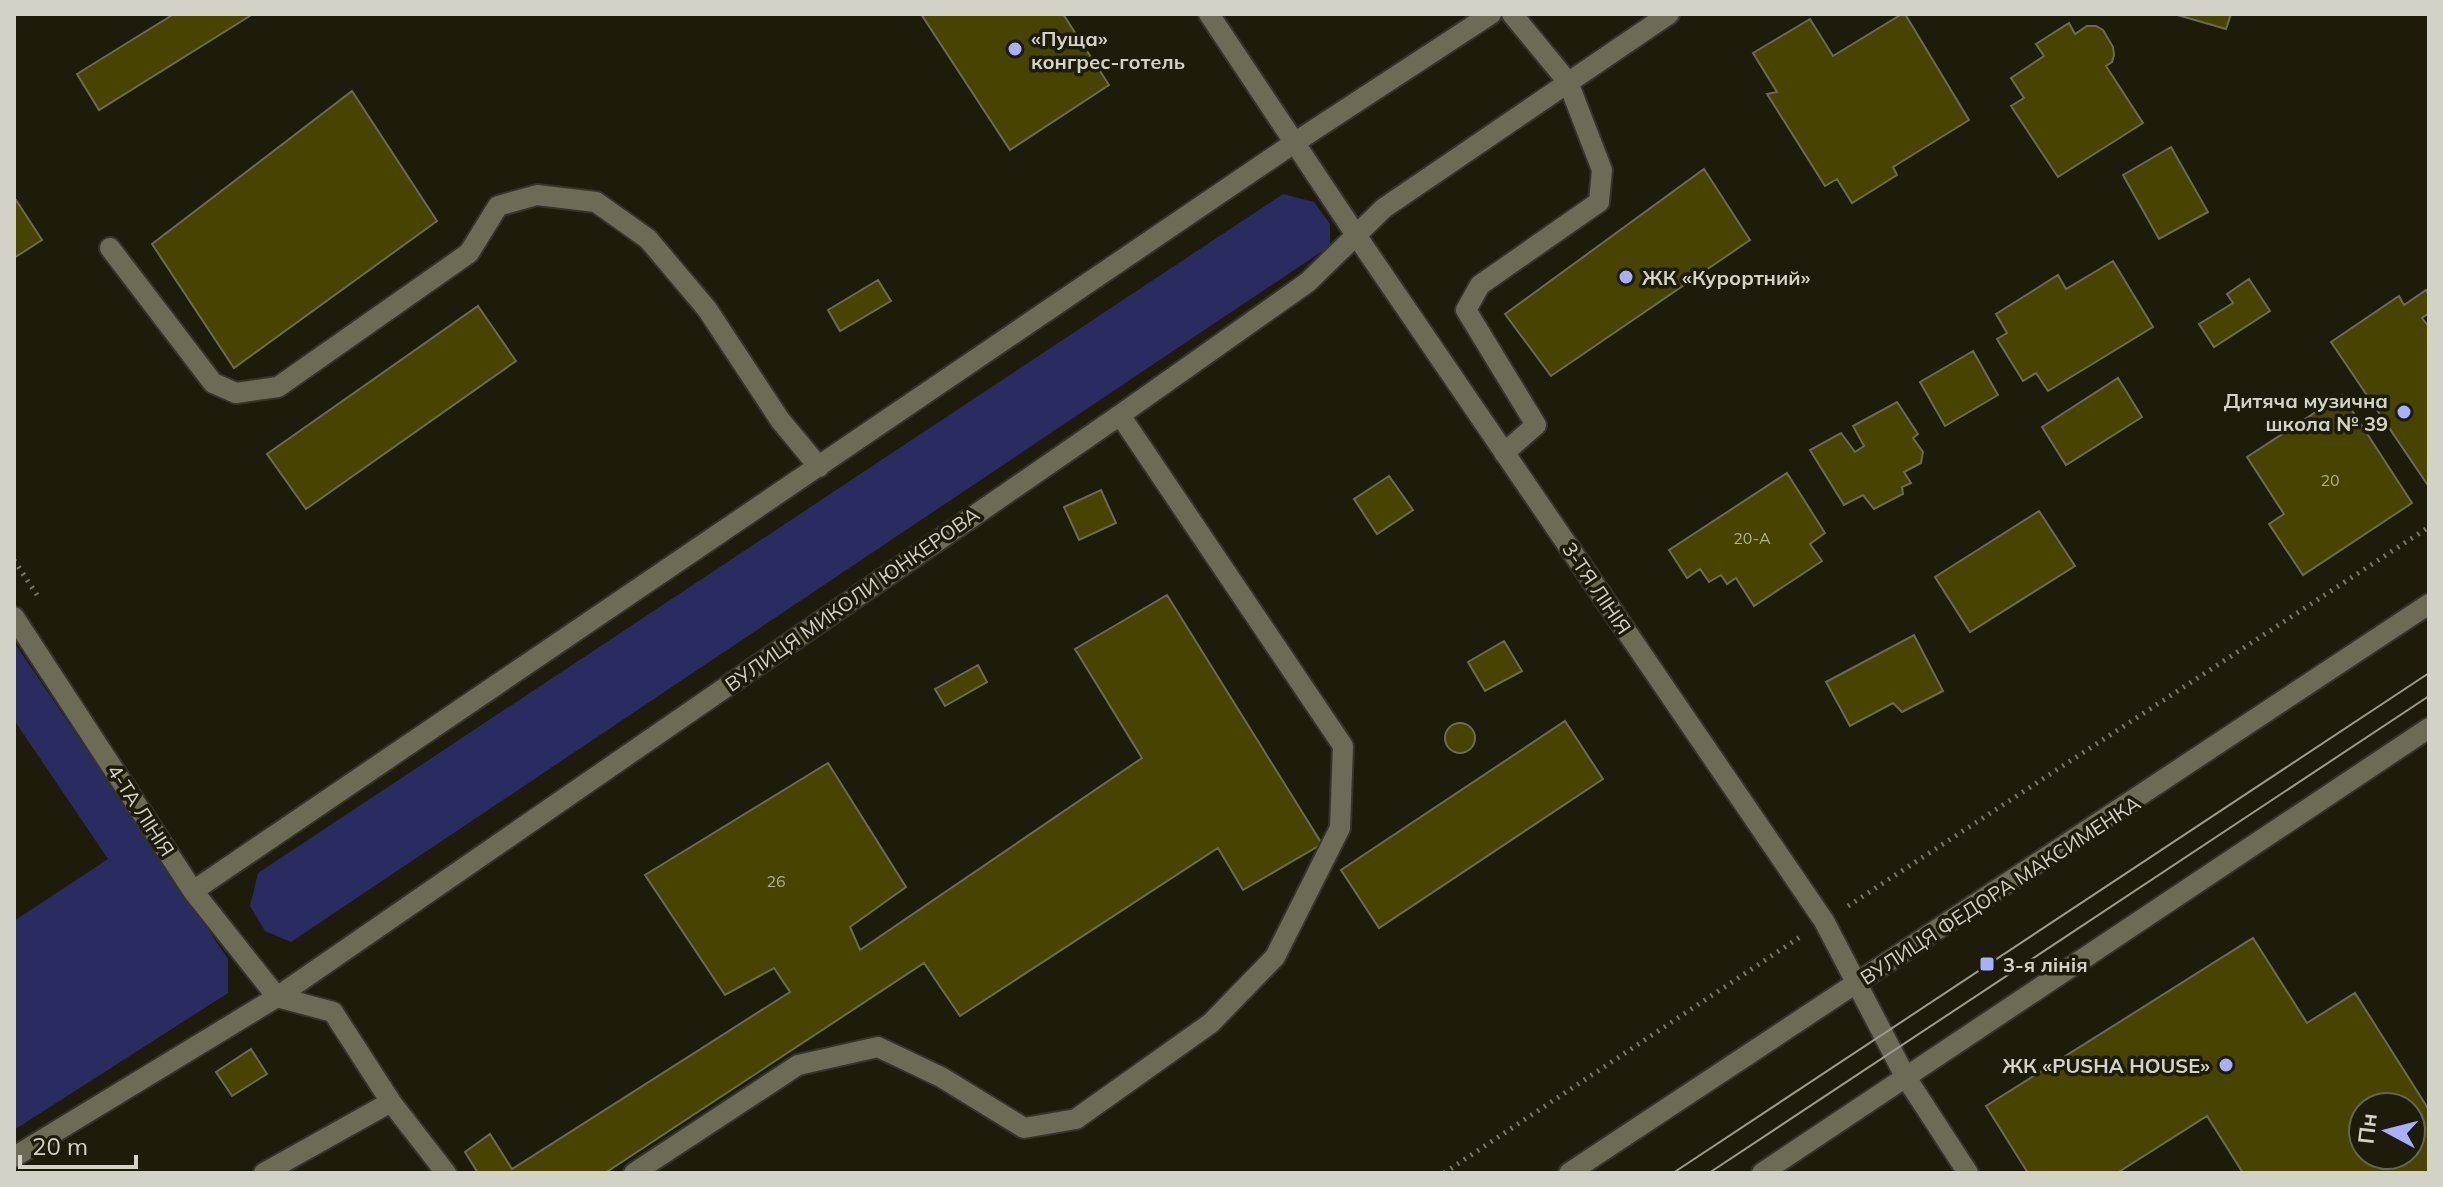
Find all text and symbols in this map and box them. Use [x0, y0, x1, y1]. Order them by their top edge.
place label: «Пуща» конгрес-готель [1031, 26, 1185, 74]
marker: «Пуща» конгрес-готель [1006, 40, 1024, 58]
place label: ЖК «Курортний» [1642, 265, 1811, 290]
marker: ЖК «Курортний» [1617, 268, 1635, 286]
place label: Дитяча музична школа № 39 [2224, 388, 2388, 436]
marker: Дитяча музична школа № 39 [2395, 403, 2413, 421]
house number: 20 [2320, 470, 2340, 490]
street label: ВУЛИЦЯ МИКОЛИ ЮНКЕРОВА [720, 501, 984, 697]
house number: 20-А [1733, 528, 1771, 548]
street label: 3-ТЯ ЛІНІЯ [1557, 537, 1637, 639]
street label: 4-ТА ЛІНІЯ [102, 759, 180, 861]
street label: ВУЛИЦЯ ФЕДОРА МАКСИМЕНКА [1855, 790, 2145, 990]
house number: 26 [766, 871, 786, 891]
place label: 3-я лінія [2003, 952, 2088, 977]
marker: 3-я лінія [1978, 955, 1996, 973]
place label: ЖК «PUSHA HOUSE» [2002, 1053, 2210, 1078]
marker: ЖК «PUSHA HOUSE» [2217, 1056, 2235, 1074]
north arrow [2347, 1091, 2427, 1171]
text: Пн [2351, 1112, 2383, 1145]
scale bar [20, 1119, 136, 1169]
text: 20 m [32, 1131, 88, 1161]

